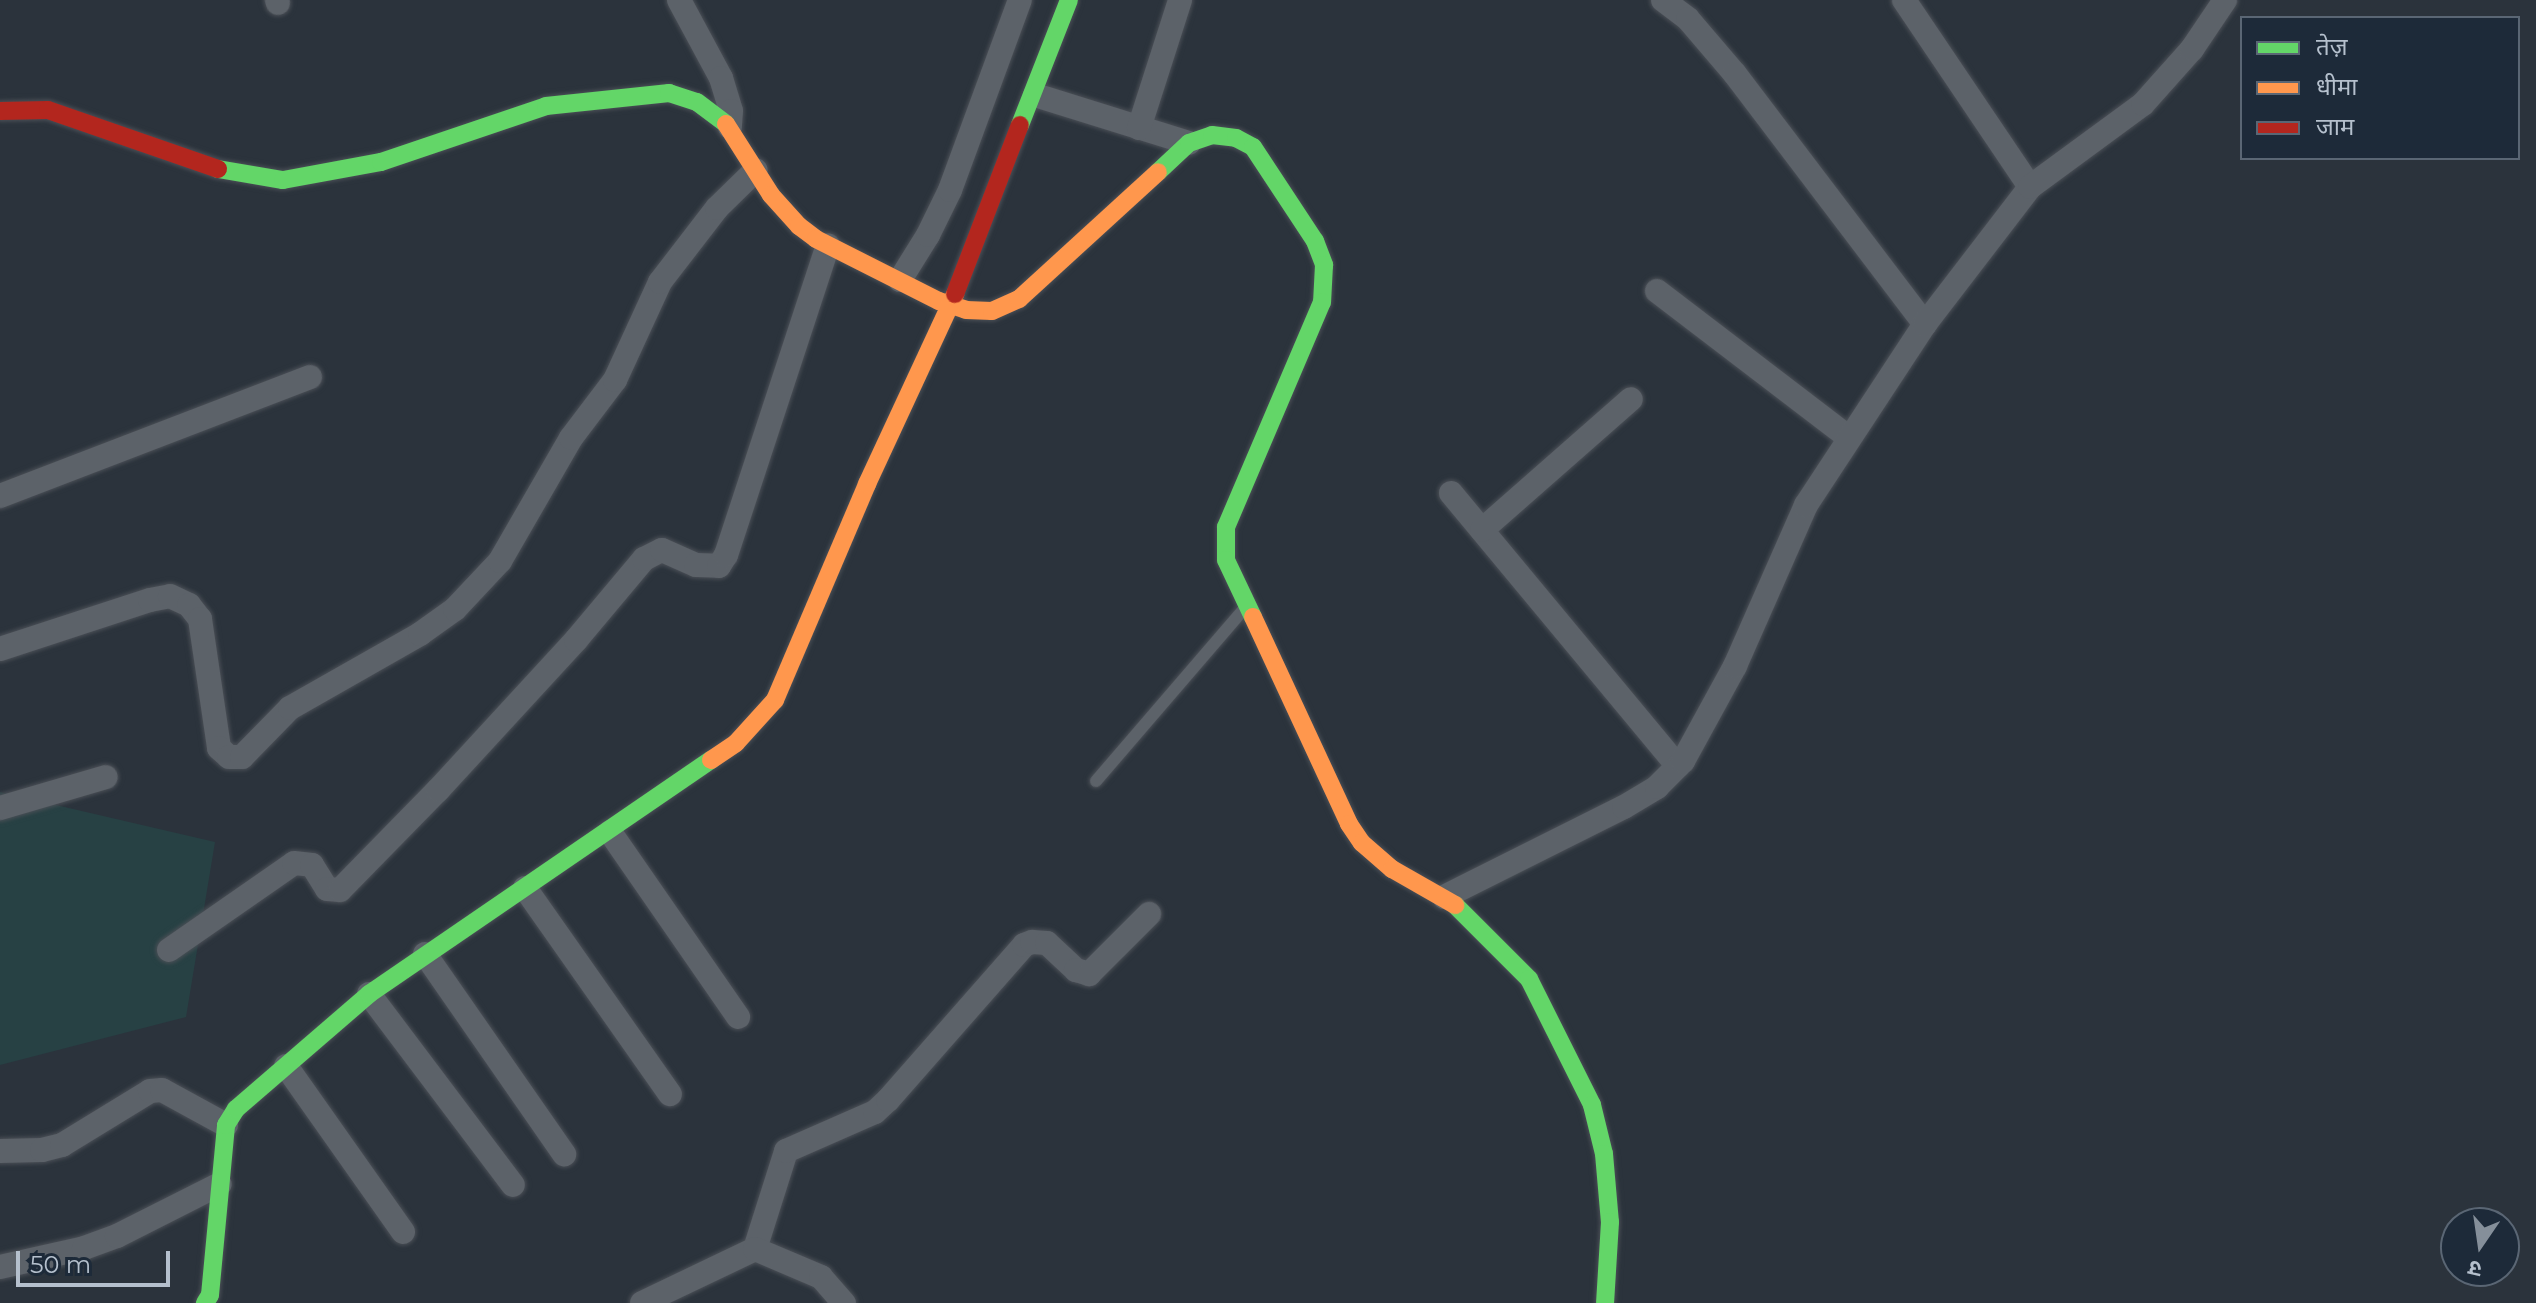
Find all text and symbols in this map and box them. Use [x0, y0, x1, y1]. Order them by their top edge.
legend [2240, 16, 2520, 160]
text: तेज़ [2316, 32, 2348, 61]
text: धीमा [2316, 72, 2358, 101]
text: जाम [2316, 112, 2354, 141]
north arrow [2440, 1207, 2520, 1287]
scale bar [20, 1235, 174, 1285]
text: 50 m [30, 1250, 91, 1279]
text: उ [2466, 1254, 2484, 1284]

